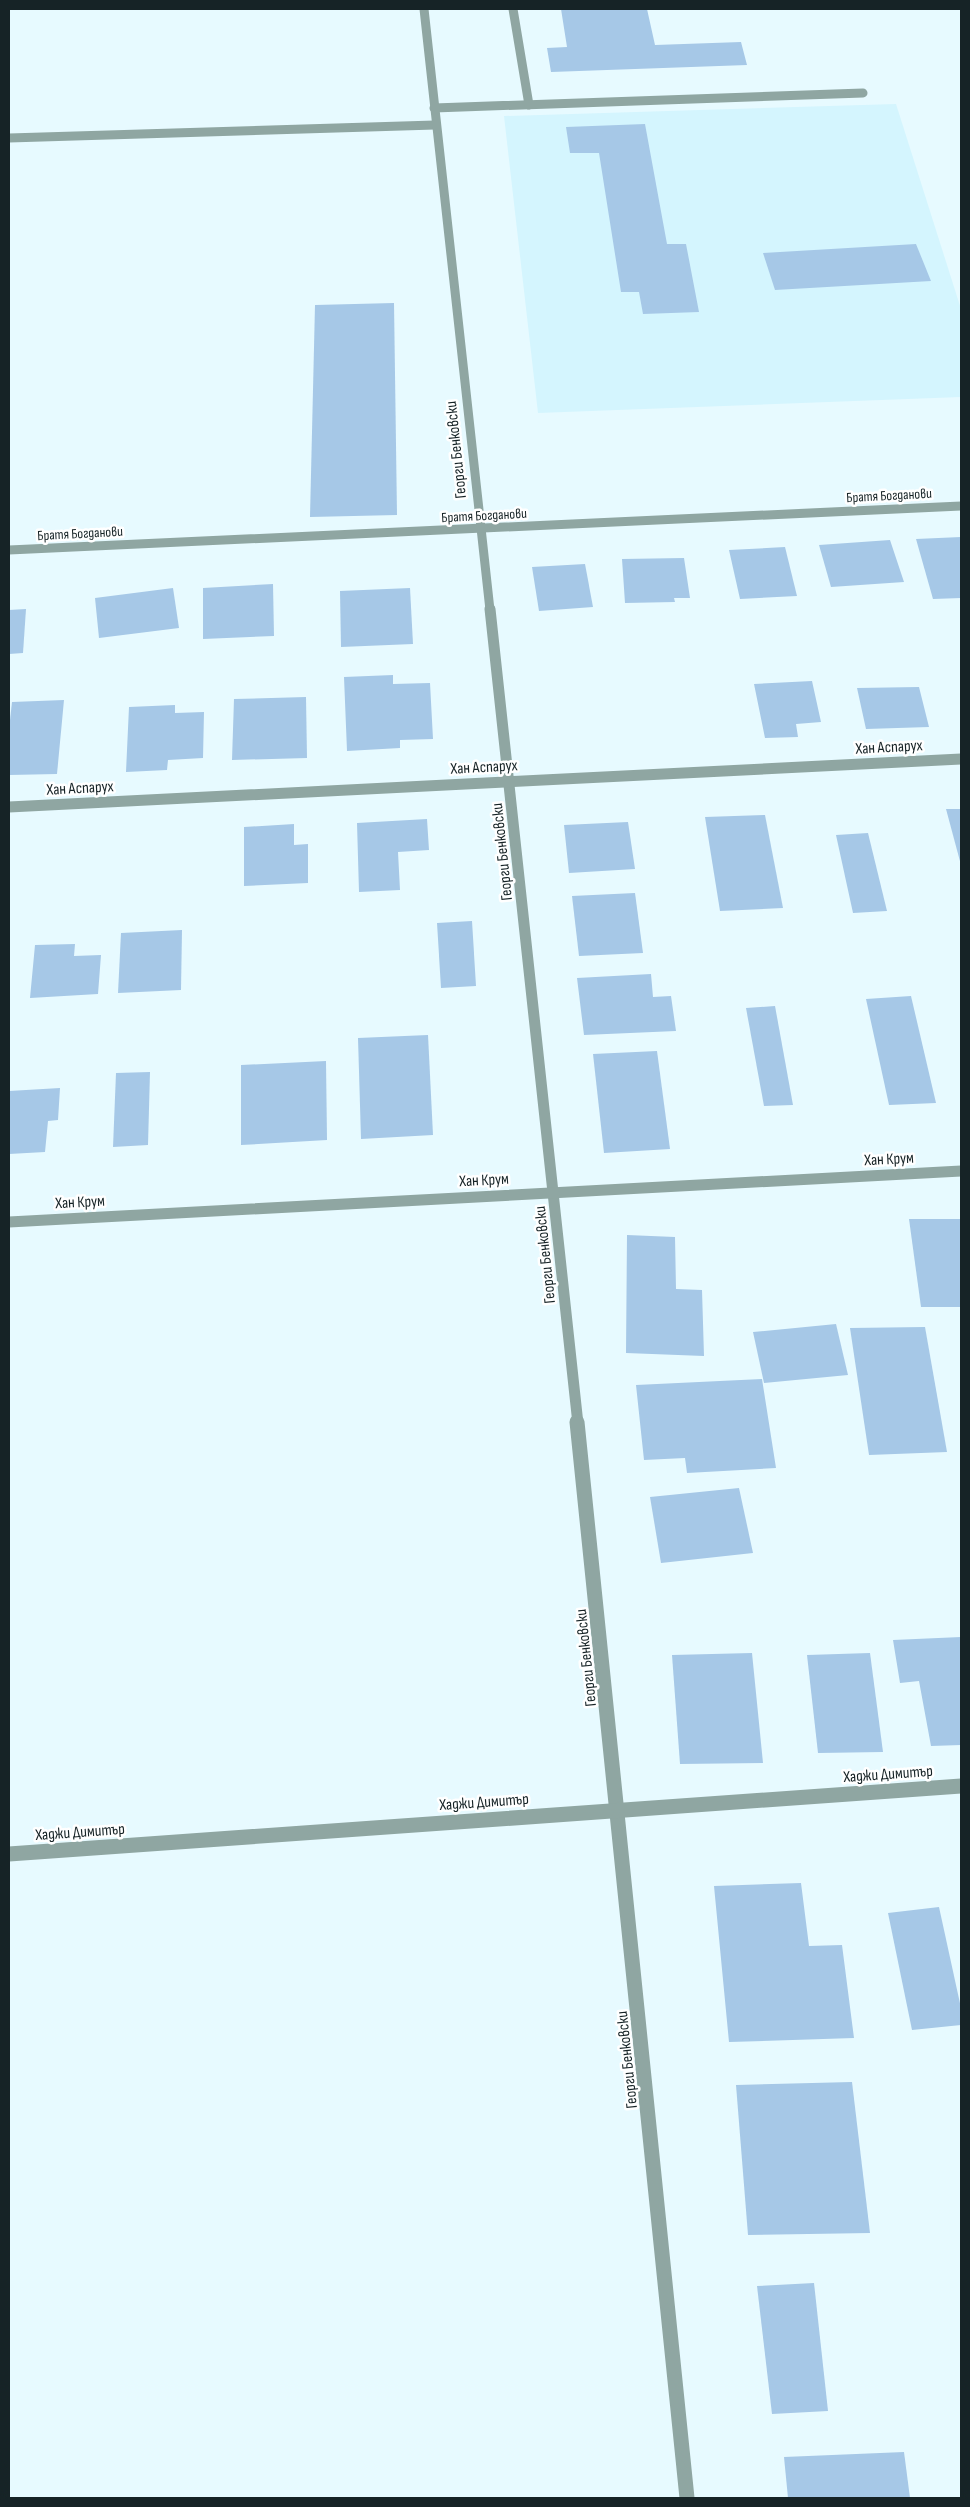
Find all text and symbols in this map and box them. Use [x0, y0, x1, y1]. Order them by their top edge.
street label: Георги Бенковски [442, 400, 471, 500]
street label: Братя Богданови [846, 485, 932, 506]
street label: Братя Богданови [441, 505, 527, 526]
street label: Братя Богданови [37, 523, 123, 544]
street label: Хан Аспарух [854, 736, 923, 759]
street label: Хан Аспарух [449, 756, 518, 779]
street label: Хан Аспарух [45, 777, 114, 800]
street label: Георги Бенковски [488, 802, 517, 902]
street label: Хан Крум [863, 1149, 914, 1170]
street label: Хан Крум [458, 1170, 509, 1191]
street label: Хан Крум [54, 1192, 105, 1213]
street label: Георги Бенковски [531, 1205, 560, 1305]
street label: Георги Бенковски [572, 1608, 601, 1708]
street label: Хаджи Димитър [842, 1762, 933, 1787]
street label: Хаджи Димитър [438, 1790, 529, 1815]
street label: Хаджи Димитър [34, 1820, 125, 1845]
street label: Георги Бенковски [613, 2010, 642, 2110]

